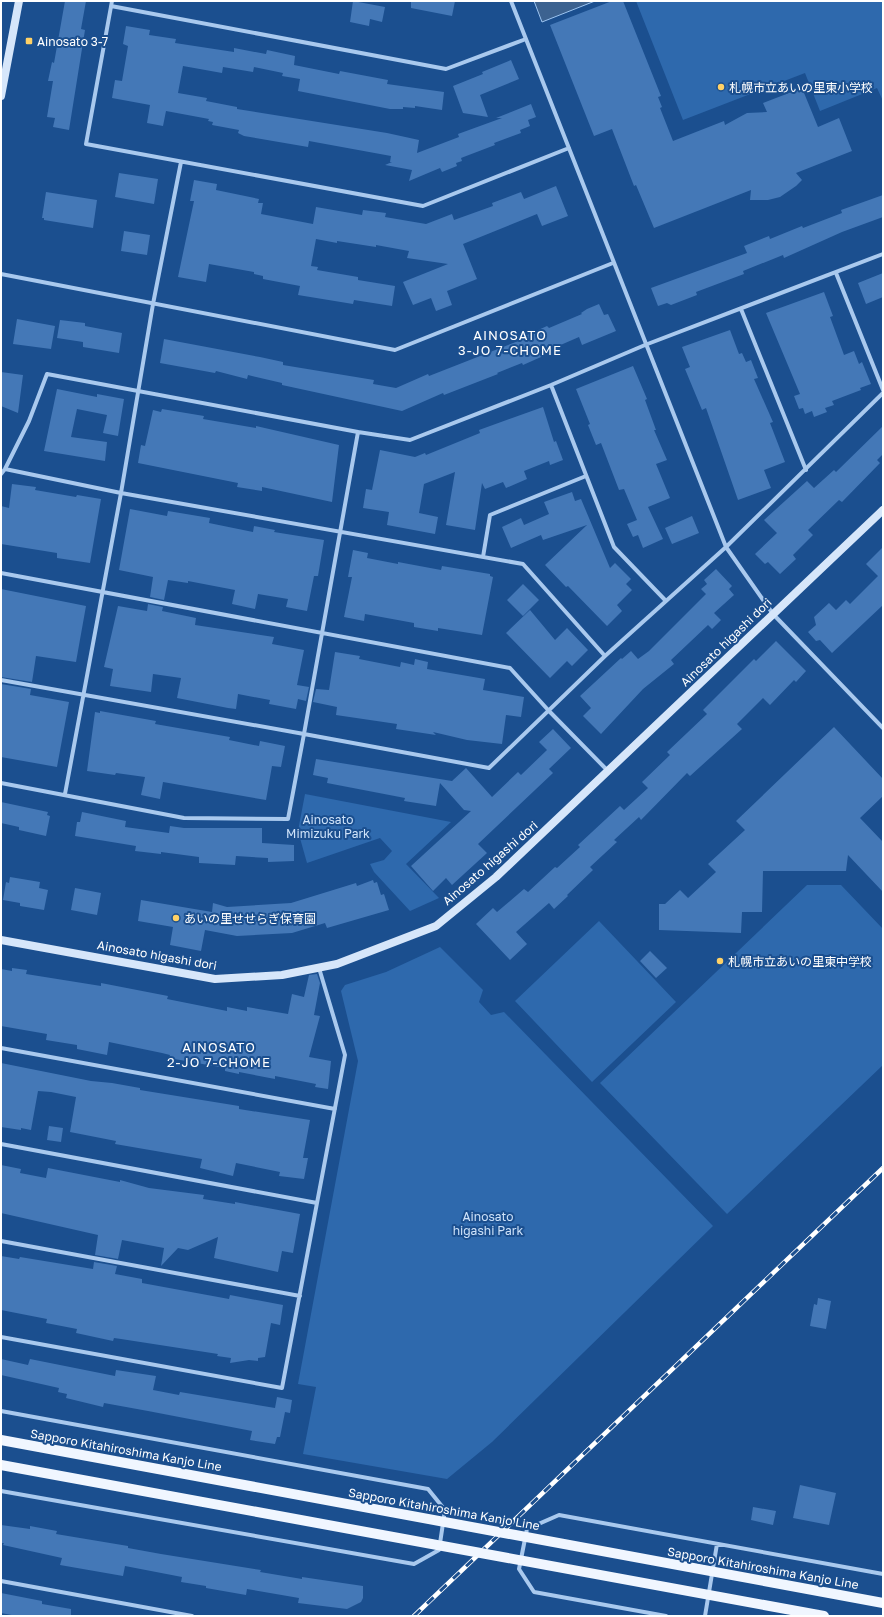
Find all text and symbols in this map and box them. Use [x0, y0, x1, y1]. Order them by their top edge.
place label: Ainosato 3-7 [37, 34, 108, 49]
marker: Ainosato 3-7 [24, 36, 34, 46]
place label: 札幌市立あいの里東小学校 [729, 80, 873, 95]
marker: 札幌市立あいの里東小学校 [716, 82, 726, 92]
district label: AINOSATO 3-JO 7-CHOME [458, 327, 562, 358]
street label: Ainosato higashi dori [677, 595, 775, 689]
park label: Ainosato Mimizuku Park [286, 812, 370, 841]
street label: Ainosato higashi dori [439, 818, 541, 908]
place label: あいの里せせらぎ保育園 [184, 911, 316, 926]
marker: あいの里せせらぎ保育園 [171, 913, 181, 923]
street label: Ainosato higashi dori [96, 937, 218, 973]
place label: 札幌市立あいの里東中学校 [728, 954, 872, 969]
marker: 札幌市立あいの里東中学校 [715, 956, 725, 966]
district label: AINOSATO 2-JO 7-CHOME [167, 1039, 271, 1070]
park label: Ainosato higashi Park [453, 1209, 524, 1238]
street label: Sapporo Kitahiroshima Kanjo Line [29, 1426, 223, 1474]
street label: Sapporo Kitahiroshima Kanjo Line [347, 1485, 541, 1533]
street label: Sapporo Kitahiroshima Kanjo Line [666, 1544, 860, 1592]

